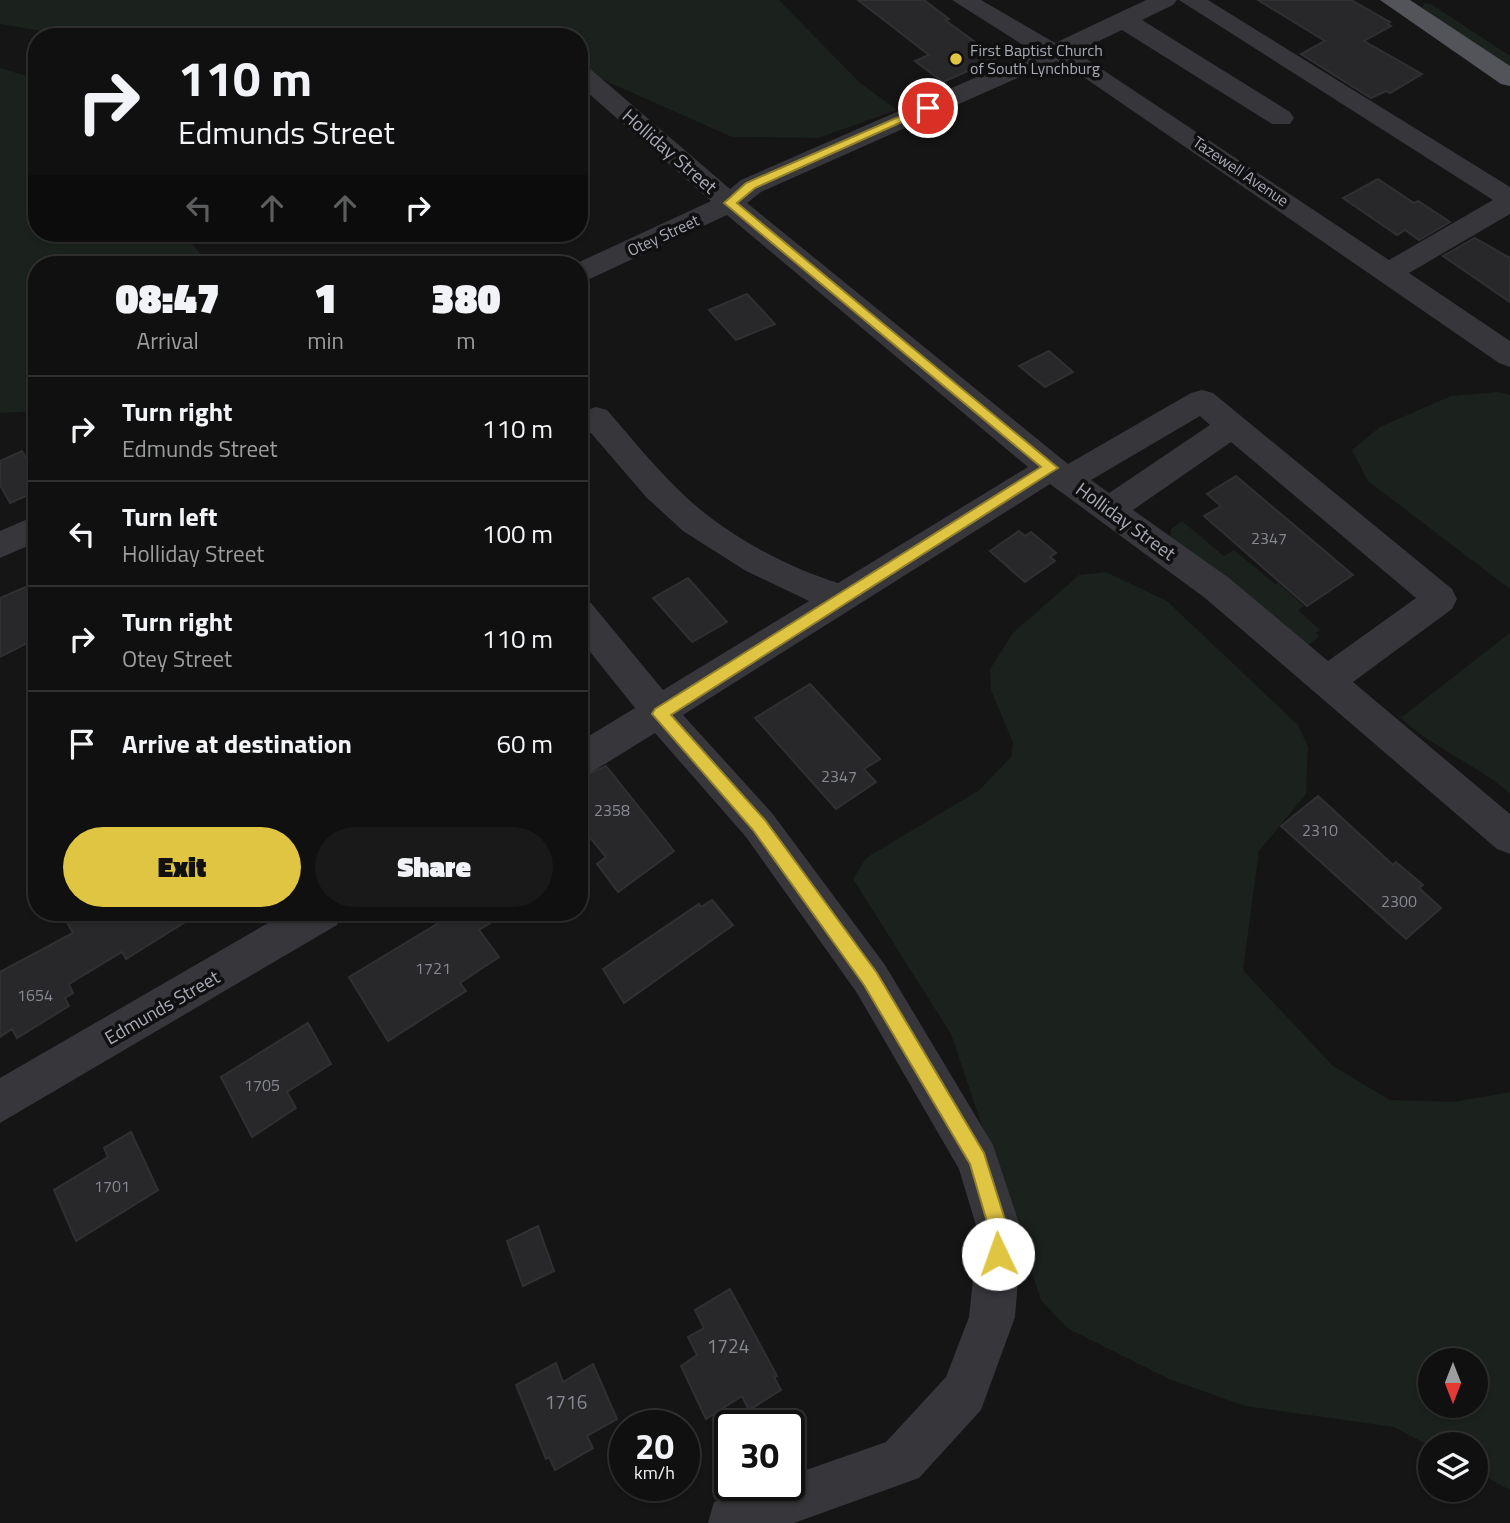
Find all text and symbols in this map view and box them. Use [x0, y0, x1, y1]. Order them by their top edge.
place label: First Baptist Church of South Lynchburg [970, 38, 1103, 80]
text: 110 m [178, 40, 312, 115]
marker: First Baptist Church of South Lynchburg [948, 51, 964, 67]
icon: right [63, 56, 154, 147]
pin [898, 78, 958, 138]
icon: arrive [909, 89, 947, 127]
street label: Holliday Street [616, 101, 724, 200]
text: Edmunds Street [178, 108, 395, 156]
street label: Tazewell Avenue [1188, 130, 1294, 212]
icon: left [180, 189, 218, 227]
icon: ahead [253, 189, 291, 227]
icon: ahead [326, 189, 364, 227]
icon: right [399, 189, 437, 227]
street label: Otey Street [623, 208, 703, 262]
text: 08:47 [115, 265, 220, 329]
text: 1 [314, 265, 337, 329]
text: 380 [431, 265, 501, 329]
text: Arrival [136, 323, 199, 358]
text: min [307, 323, 344, 358]
text: m [456, 323, 476, 358]
text: Turn right [122, 392, 233, 431]
text: 110 m [482, 409, 553, 448]
icon: right [63, 410, 101, 448]
text: Edmunds Street [122, 431, 278, 466]
street label: Holliday Street [1070, 474, 1183, 567]
text: Turn left [122, 497, 217, 536]
text: 100 m [482, 514, 553, 553]
icon: left [63, 515, 101, 553]
house number: 2347 [1251, 526, 1287, 550]
text: Holliday Street [122, 536, 264, 571]
text: Turn right [122, 602, 233, 641]
text: 110 m [482, 619, 553, 658]
icon: right [63, 620, 101, 658]
text: Otey Street [122, 641, 232, 676]
text: Arrive at destination [122, 724, 352, 763]
text: 60 m [496, 724, 553, 763]
icon: arrive [63, 725, 101, 763]
house number: 2347 [821, 764, 857, 788]
house number: 2358 [594, 798, 630, 822]
house number: 2310 [1302, 818, 1338, 842]
button: Exit [63, 827, 301, 907]
button: Share [315, 827, 553, 907]
house number: 2300 [1381, 889, 1417, 913]
house number: 1721 [415, 956, 451, 980]
street label: Edmunds Street [99, 962, 225, 1051]
house number: 1654 [17, 983, 53, 1007]
house number: 1705 [244, 1073, 280, 1097]
house number: 1701 [94, 1174, 130, 1198]
position arrow [961, 1217, 1035, 1291]
house number: 1724 [707, 1331, 749, 1360]
north arrow [1418, 1348, 1488, 1418]
map controls [1418, 1348, 1488, 1502]
house number: 1716 [545, 1387, 587, 1416]
speed limit sign: 30 [714, 1410, 805, 1501]
text: 20 [635, 1419, 674, 1473]
button: layers [1418, 1432, 1488, 1502]
text: km/h [634, 1459, 675, 1486]

